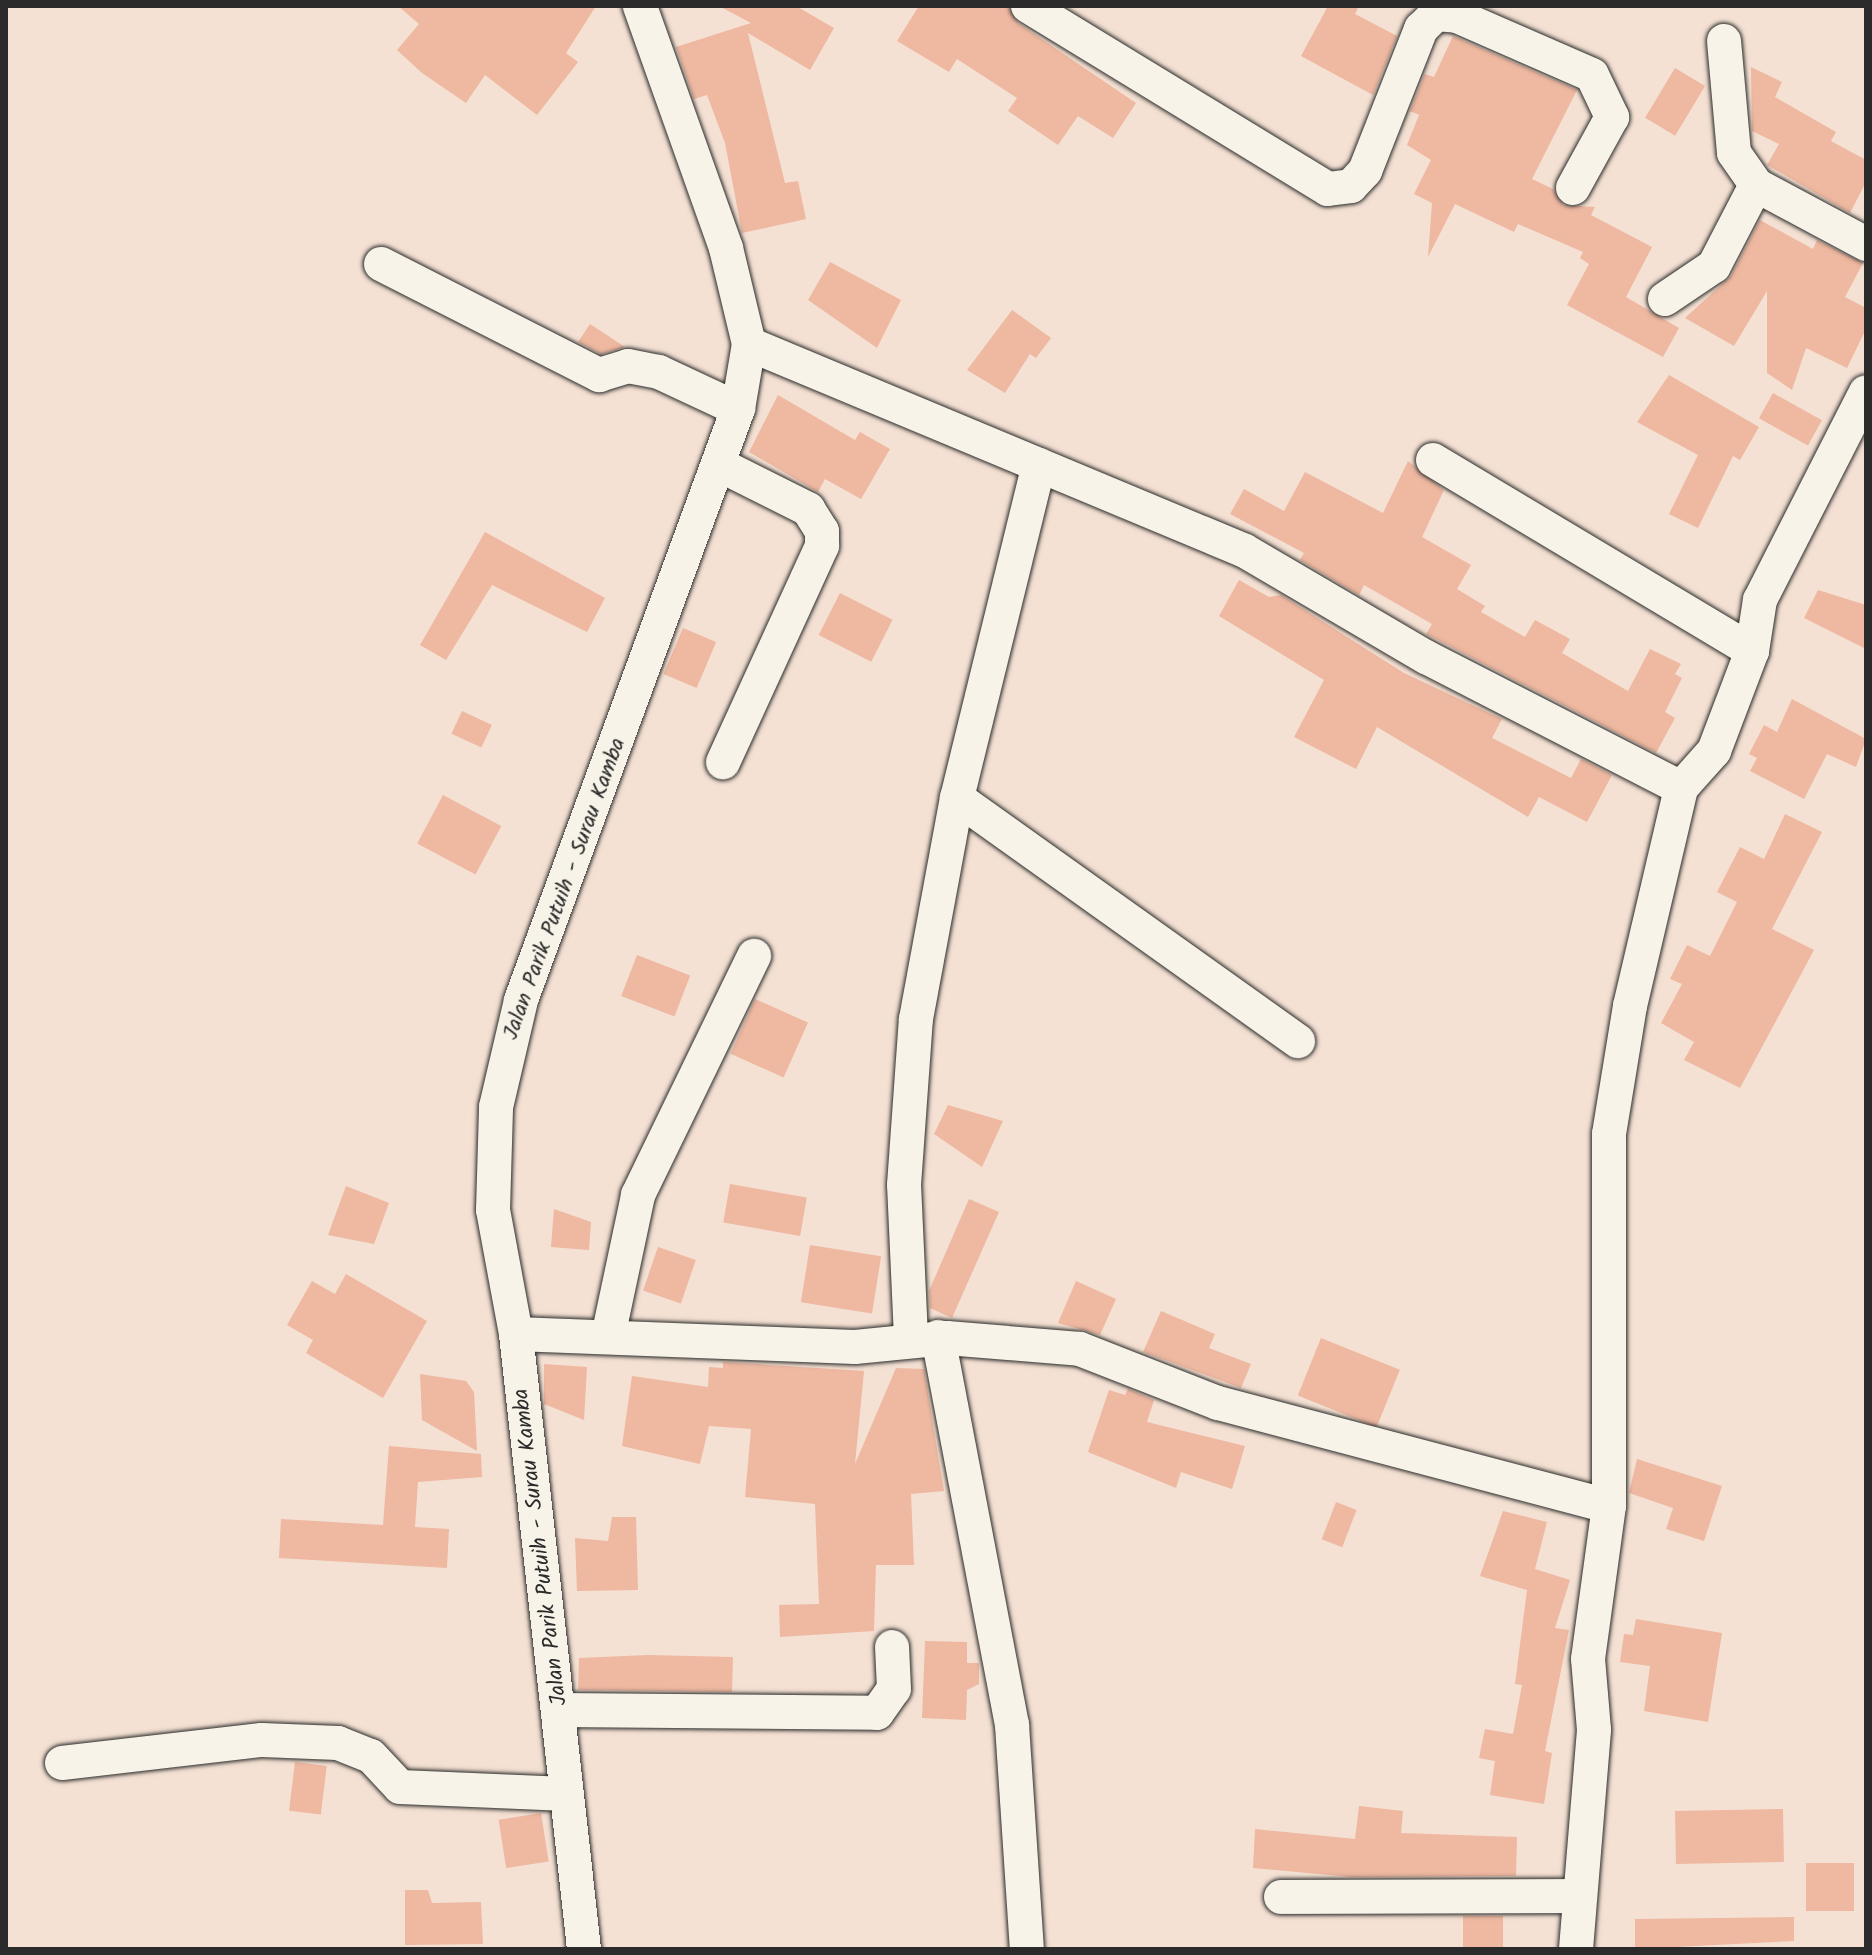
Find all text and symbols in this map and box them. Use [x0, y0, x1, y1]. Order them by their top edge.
street label: Jalan Parik Putuih - Surau Kamba [498, 735, 632, 1043]
street label: Jalan Parik Putuih - Surau Kamba [508, 1387, 574, 1707]

